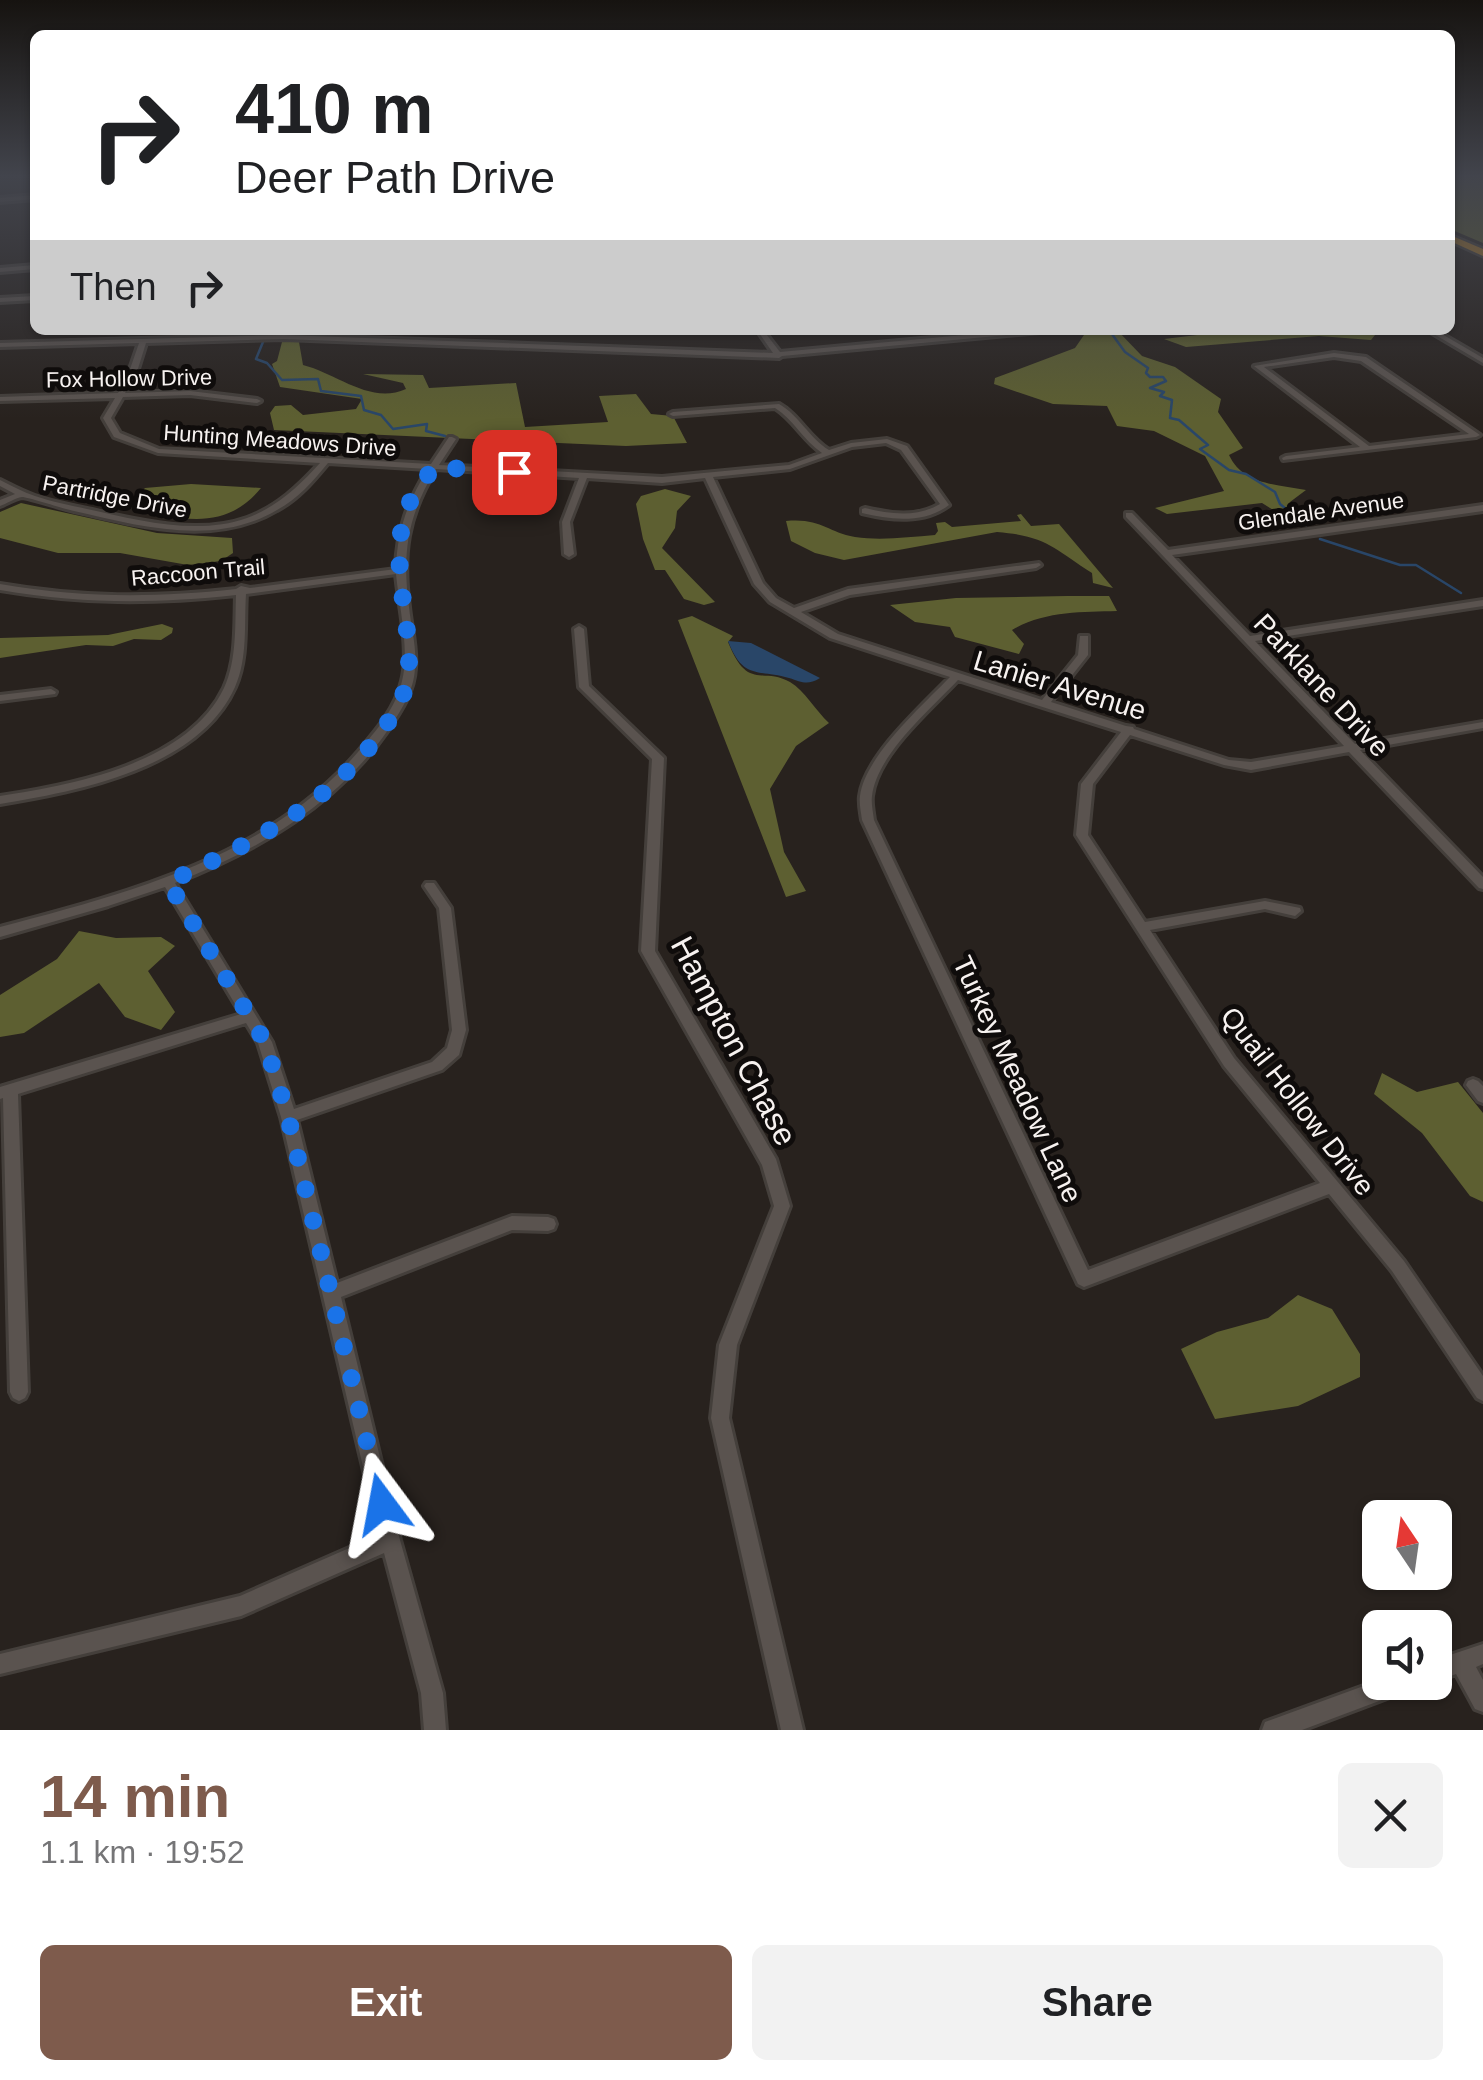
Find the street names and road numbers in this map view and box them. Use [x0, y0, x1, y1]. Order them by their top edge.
street label: Fox Hollow Drive [46, 365, 212, 392]
street label: Hunting Meadows Drive [163, 420, 397, 461]
street label: Partridge Drive [41, 470, 189, 523]
street label: Glendale Avenue [1237, 487, 1406, 536]
street label: Raccoon Trail [130, 554, 266, 591]
street label: Parklane Drive [1248, 608, 1396, 763]
street label: Lanier Avenue [970, 645, 1150, 726]
street label: Hampton Chase [664, 930, 804, 1152]
street label: Turkey Meadow Lane [947, 951, 1088, 1207]
street label: Quail Hollow Drive [1214, 1001, 1381, 1202]

